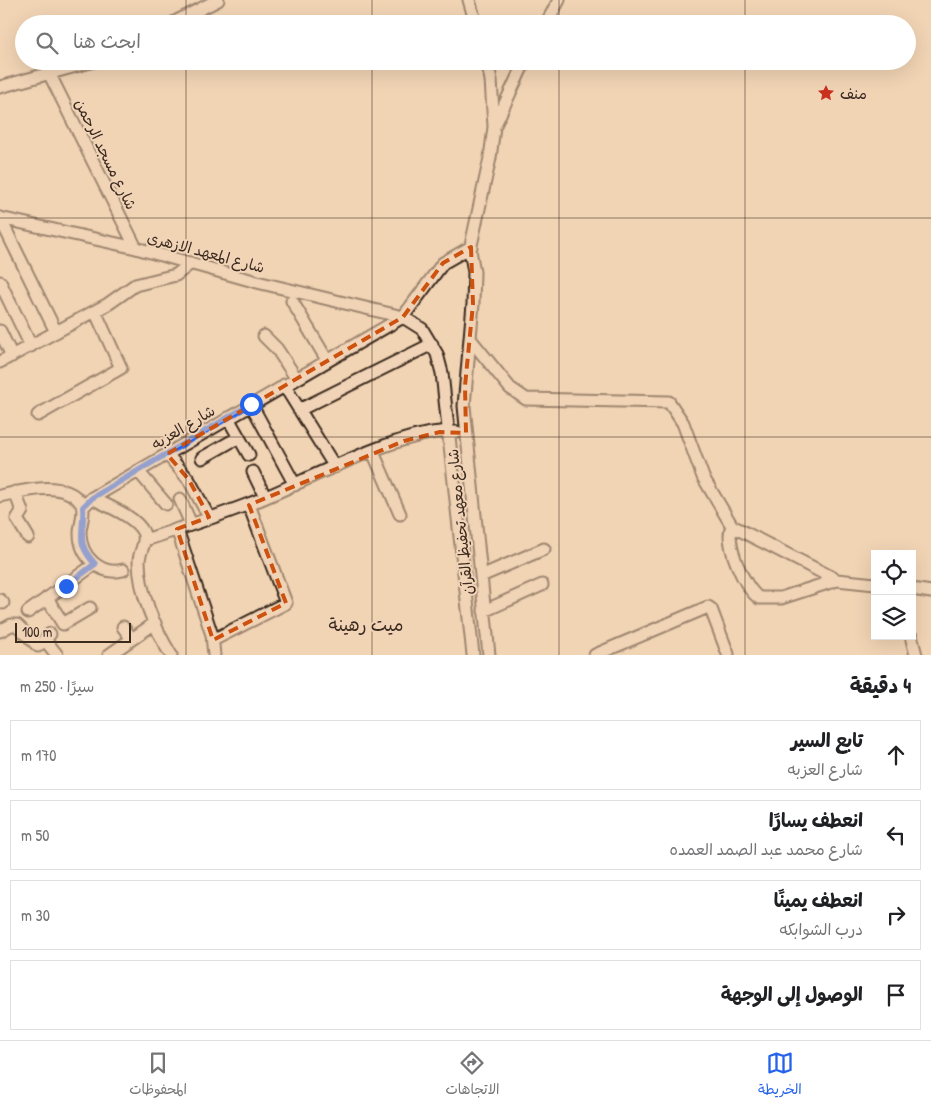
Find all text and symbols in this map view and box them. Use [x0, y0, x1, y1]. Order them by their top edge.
search box [15, 15, 916, 70]
text: ابحث هنا [73, 28, 141, 54]
icon: search [33, 29, 61, 57]
place icon: منف [816, 83, 836, 103]
place label: منف [840, 83, 867, 104]
street label: شارع مسجد الرحمن [70, 95, 142, 213]
street label: شارع المعهد الازهرى [145, 226, 267, 278]
route start [240, 393, 263, 416]
street label: شارع العزبه [147, 400, 219, 454]
street label: شارع معهد تحفيظ القرآن [442, 448, 478, 596]
map controls [871, 550, 916, 640]
button: locate [871, 550, 916, 595]
route end [55, 575, 78, 598]
button: layers [871, 595, 916, 640]
district label: ميت رهينة [328, 612, 404, 637]
scale bar [15, 620, 131, 643]
text: 100 m [22, 622, 52, 641]
text: 4 دقيقة [850, 671, 911, 700]
text: سيرًا · 250 m [20, 675, 94, 697]
text: تابع السير [791, 727, 863, 753]
icon: ahead [882, 741, 910, 769]
text: 170 m [21, 744, 56, 766]
text: شارع العزبه [788, 758, 863, 780]
text: انعطف يسارًا [769, 807, 863, 833]
icon: left [882, 821, 910, 849]
text: 50 m [21, 824, 50, 846]
text: شارع محمد عبد الصمد العمده [670, 838, 863, 860]
text: انعطف يمينًا [774, 887, 863, 913]
icon: right [882, 901, 910, 929]
text: 30 m [21, 904, 50, 926]
text: درب الشوابكه [779, 918, 863, 940]
text: الوصول إلى الوجهة [721, 981, 863, 1007]
icon: arrive [882, 981, 910, 1009]
tab: المحفوظات [129, 1049, 187, 1102]
tab: الاتجاهات [445, 1049, 500, 1102]
tab: الخريطة [758, 1049, 802, 1102]

